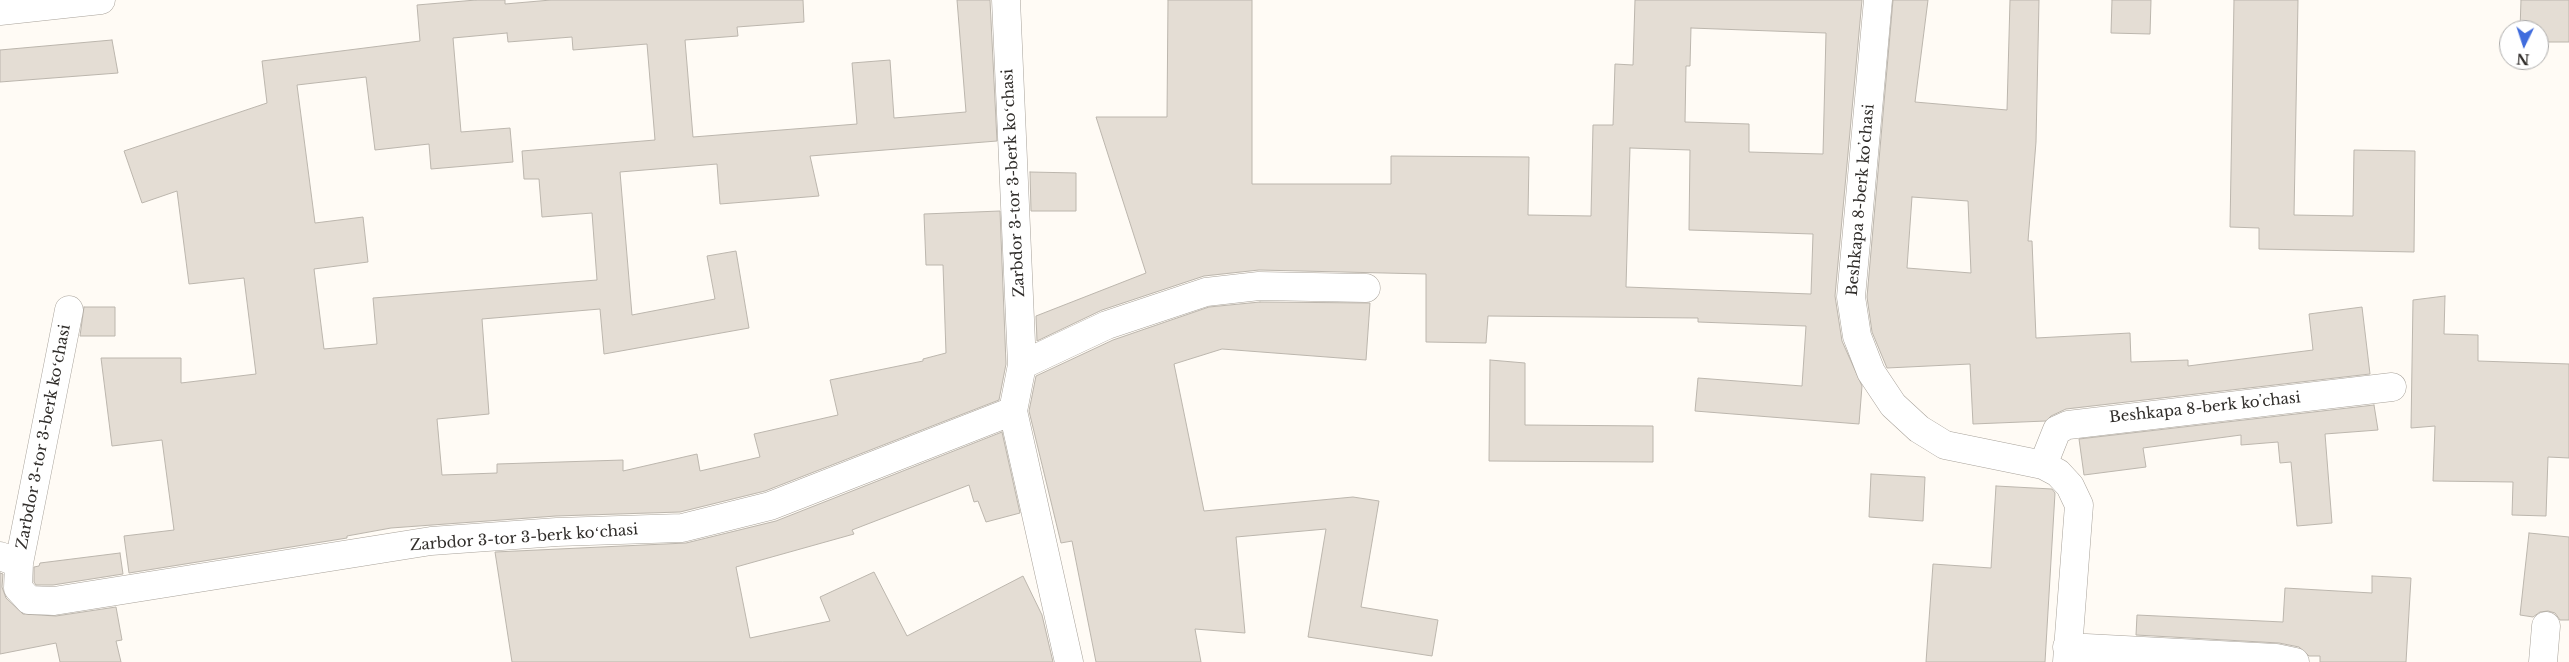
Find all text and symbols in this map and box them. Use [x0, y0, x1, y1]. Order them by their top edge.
north arrow [2499, 20, 2549, 70]
text: N [2516, 50, 2530, 68]
street label: Zarbdor 3-tor 3-berk koʻchasi [999, 68, 1029, 298]
street label: Beshkapa 8-berk koʼchasi [1844, 103, 1878, 297]
street label: Zarbdor 3-tor 3-berk koʻchasi [13, 323, 75, 551]
street label: Beshkapa 8-berk koʼchasi [2108, 389, 2302, 427]
street label: Zarbdor 3-tor 3-berk koʻchasi [409, 521, 639, 555]

